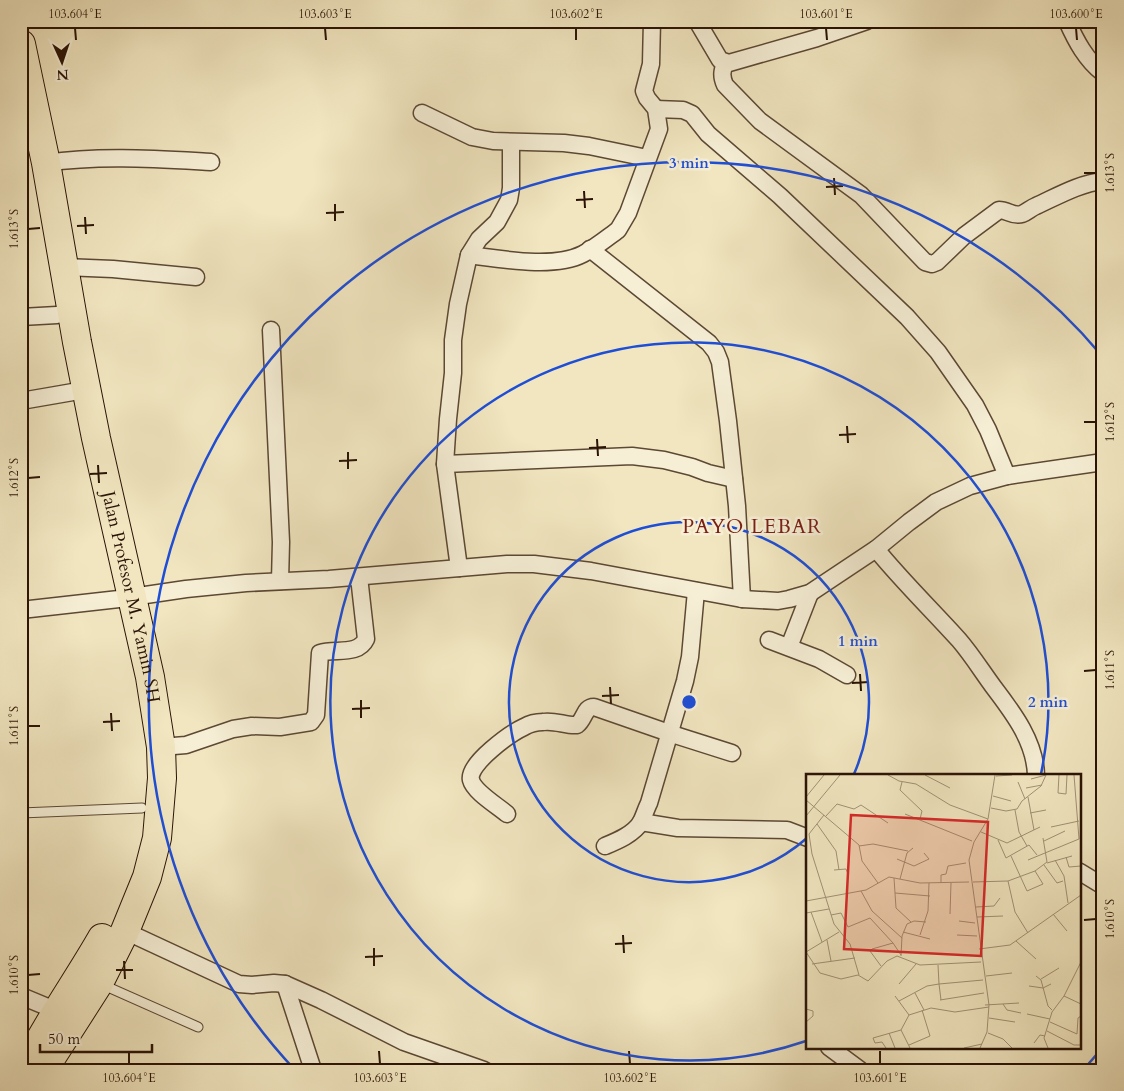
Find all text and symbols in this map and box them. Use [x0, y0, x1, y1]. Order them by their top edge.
text: 103.604°E [48, 6, 102, 22]
text: 103.603°E [298, 6, 352, 22]
text: 103.602°E [549, 6, 603, 22]
text: 103.601°E [799, 6, 853, 22]
text: 103.600°E [1049, 6, 1103, 22]
north arrow [38, 38, 88, 88]
text: N [56, 65, 69, 84]
text: 3 min [669, 153, 709, 173]
text: 1.613°S [1102, 153, 1118, 193]
text: 1.613°S [6, 209, 22, 249]
text: 1.612°S [1102, 402, 1118, 442]
text: 1.612°S [6, 458, 22, 498]
street label: Jalan Profesor M. Yamin SH [95, 486, 166, 705]
district label: PAYO LEBAR [682, 513, 822, 540]
text: 1 min [838, 631, 878, 651]
text: 1.611°S [1102, 650, 1118, 690]
text: 2 min [1028, 692, 1068, 712]
centre of rings [680, 693, 698, 711]
text: 1.611°S [6, 706, 22, 746]
inset map [806, 774, 1082, 1048]
text: 1.610°S [1102, 899, 1118, 939]
text: 1.610°S [6, 955, 22, 995]
scale bar [40, 1021, 152, 1053]
text: 50 m [48, 1029, 80, 1049]
text: 103.604°E [102, 1070, 156, 1086]
text: 103.603°E [353, 1070, 407, 1086]
text: 103.602°E [603, 1070, 657, 1086]
text: 103.601°E [853, 1070, 907, 1086]

